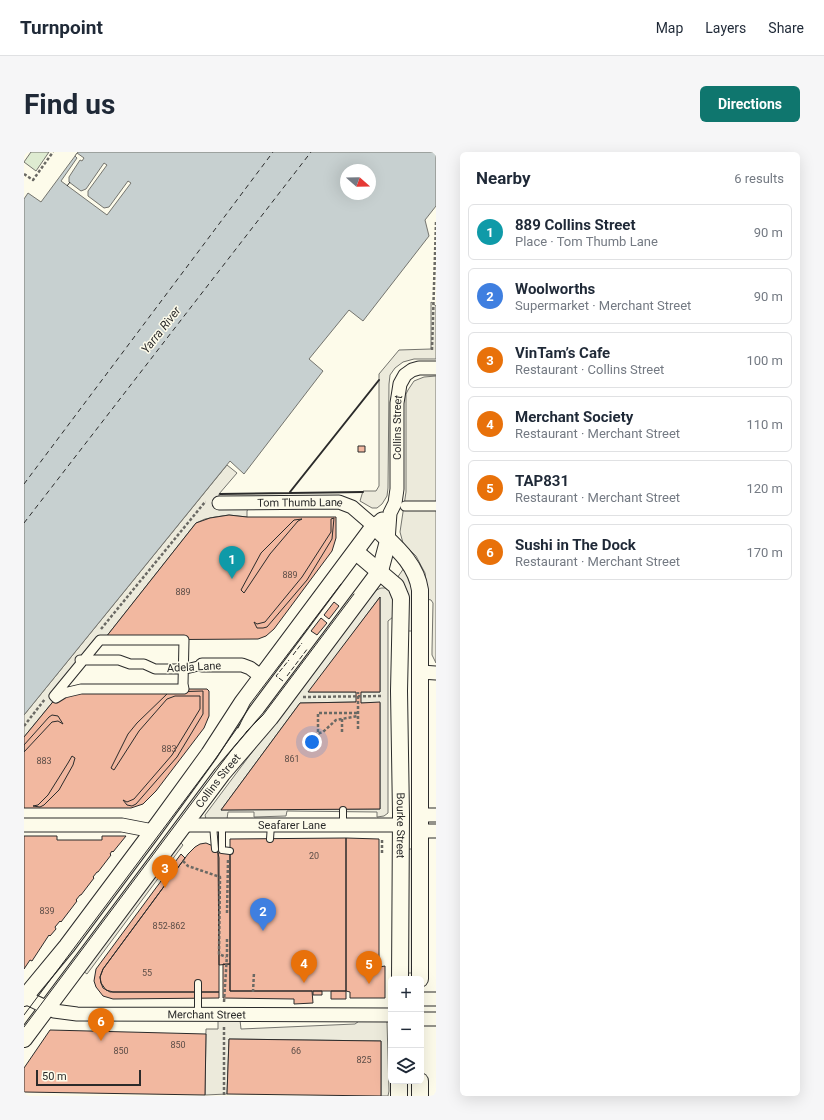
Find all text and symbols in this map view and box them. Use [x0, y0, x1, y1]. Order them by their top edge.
text: Turnpoint [20, 16, 103, 39]
text: Map [656, 20, 683, 36]
text: Layers [705, 20, 746, 36]
text: Share [768, 20, 804, 36]
button: Directions [700, 86, 800, 122]
text: Find us [24, 88, 115, 121]
north arrow [340, 164, 376, 200]
text: Nearby [476, 168, 531, 188]
text: 6 results [734, 171, 784, 186]
text: 889 Collins Street [515, 216, 636, 234]
text: 1 [486, 225, 494, 240]
text: 90 m [754, 225, 783, 240]
text: Place · Tom Thumb Lane [515, 234, 658, 249]
text: Woolworths [515, 280, 595, 298]
text: 2 [486, 289, 494, 304]
text: 90 m [754, 289, 783, 304]
text: Supermarket · Merchant Street [515, 298, 691, 313]
water label: Yarra River [138, 303, 184, 356]
text: VinTam’s Cafe [515, 344, 610, 362]
text: 3 [486, 353, 494, 368]
text: 100 m [746, 353, 783, 368]
text: Restaurant · Collins Street [515, 362, 664, 377]
street label: Collins Street [390, 394, 405, 460]
text: Merchant Society [515, 408, 633, 426]
text: 4 [486, 417, 494, 432]
text: 110 m [746, 417, 783, 432]
text: Restaurant · Merchant Street [515, 426, 680, 441]
text: TAP831 [515, 472, 569, 490]
text: 5 [486, 481, 494, 496]
text: 120 m [746, 481, 783, 496]
text: Restaurant · Merchant Street [515, 490, 680, 505]
street label: Tom Thumb Lane [257, 495, 345, 509]
text: Sushi in The Dock [515, 536, 636, 554]
text: 6 [486, 545, 494, 560]
text: 170 m [746, 545, 783, 560]
pin: 1 [219, 546, 245, 579]
text: Restaurant · Merchant Street [515, 554, 680, 569]
house number: 889 [282, 570, 298, 580]
house number: 889 [175, 587, 191, 597]
street label: Adela Lane [166, 659, 222, 675]
your location [302, 732, 322, 752]
house number: 883 [161, 744, 177, 754]
street label: Collins Street [193, 751, 243, 810]
house number: 861 [284, 754, 300, 764]
house number: 883 [36, 756, 52, 766]
street label: Bourke Street [394, 792, 408, 859]
street label: Seafarer Lane [258, 819, 326, 832]
house number: 20 [309, 851, 319, 861]
pin: 3 [152, 855, 178, 888]
pin: 2 [250, 898, 276, 931]
house number: 839 [39, 906, 55, 916]
house number: 852-862 [153, 921, 185, 931]
pin: 4 [291, 950, 317, 983]
pin: 5 [356, 951, 382, 984]
house number: 55 [142, 968, 152, 978]
map controls [388, 976, 424, 1084]
button: + [388, 976, 424, 1012]
pin: 6 [88, 1008, 114, 1041]
street label: Merchant Street [167, 1008, 246, 1021]
button: − [388, 1012, 424, 1048]
house number: 850 [170, 1040, 186, 1050]
house number: 850 [113, 1046, 129, 1056]
house number: 66 [291, 1046, 301, 1056]
button: layers [388, 1048, 424, 1084]
house number: 825 [356, 1055, 372, 1065]
scale bar [36, 1068, 141, 1087]
text: 50 m [42, 1070, 67, 1083]

